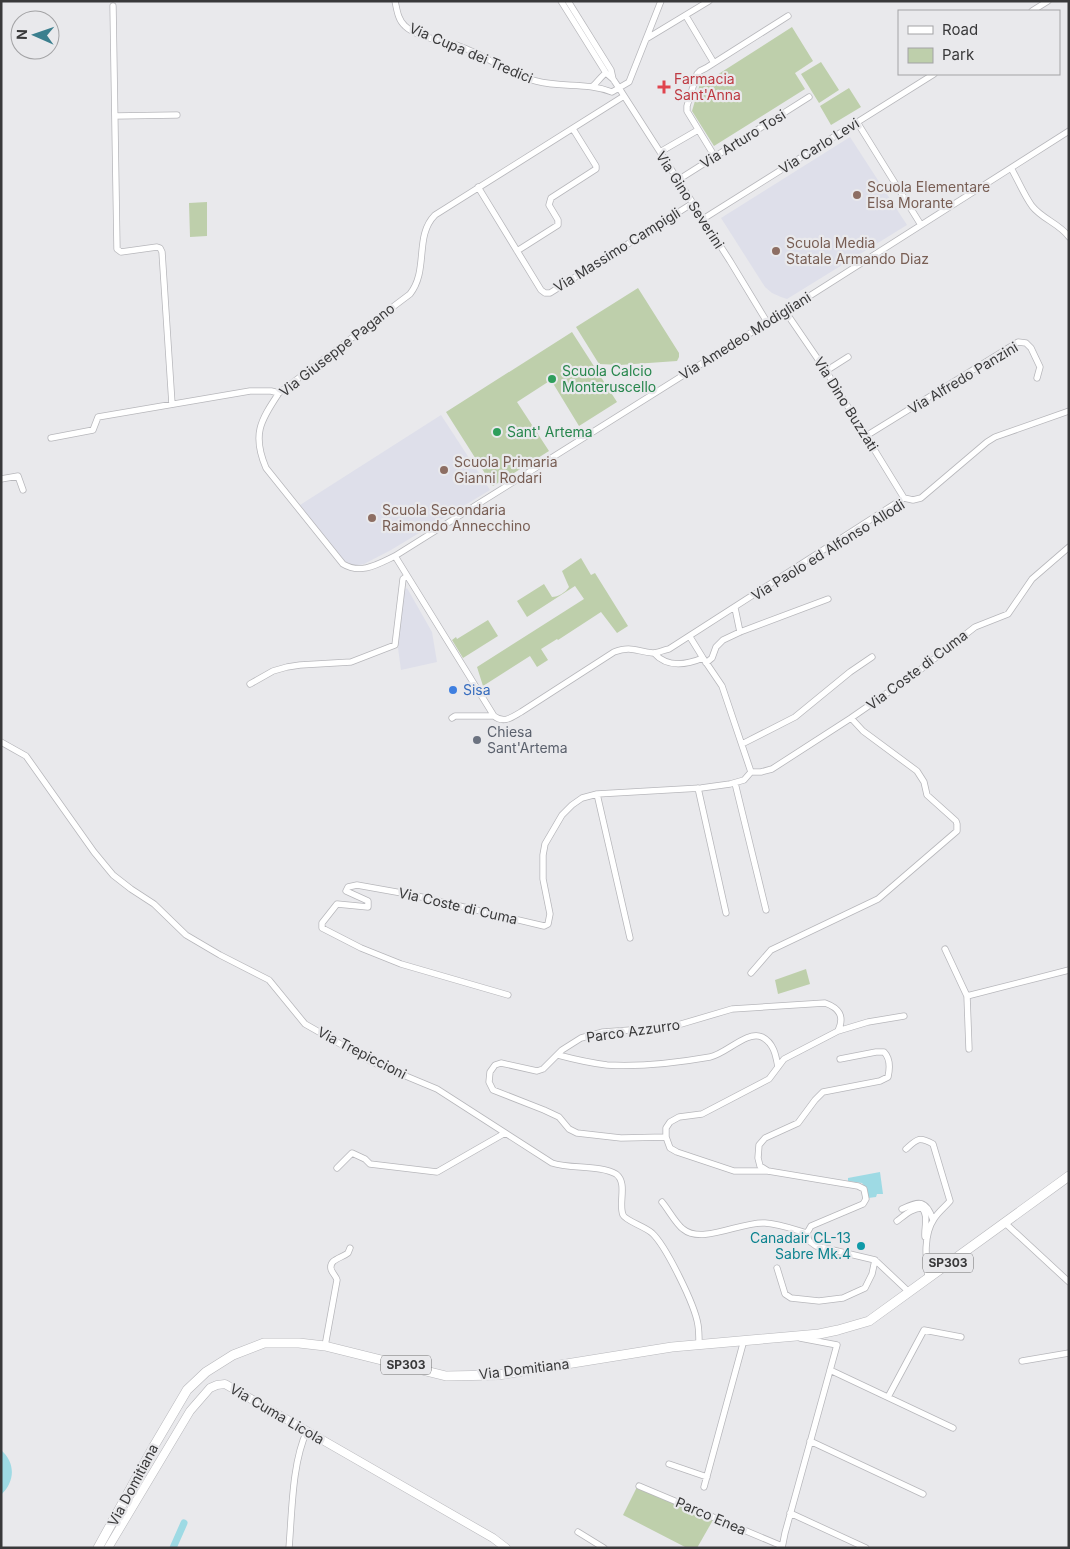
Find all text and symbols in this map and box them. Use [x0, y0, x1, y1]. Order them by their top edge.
north arrow [10, 10, 60, 60]
legend [898, 10, 1060, 75]
street label: Via Cupa dei Tredici [407, 19, 536, 86]
text: Road [942, 20, 978, 39]
text: N [13, 29, 30, 40]
text: Park [942, 45, 975, 64]
place label: Farmacia Sant'Anna [674, 70, 741, 103]
marker: Farmacia Sant'Anna [658, 81, 670, 93]
street label: Via Arturo Tosi [697, 106, 789, 172]
street label: Via Carlo Levi [776, 114, 862, 177]
street label: Via Gino Severini [653, 148, 728, 252]
place label: Scuola Elementare Elsa Morante [867, 178, 990, 211]
marker: Scuola Elementare Elsa Morante [851, 189, 863, 201]
street label: Via Massimo Campigli [550, 204, 683, 295]
place label: Scuola Media Statale Armando Diaz [786, 234, 929, 267]
marker: Scuola Media Statale Armando Diaz [770, 245, 782, 257]
street label: Via Amedeo Modigliani [676, 288, 814, 383]
street label: Via Giuseppe Pagano [276, 299, 398, 400]
street label: Via Alfredo Panzini [905, 338, 1021, 417]
street label: Via Dino Buzzati [811, 354, 882, 454]
place label: Scuola Calcio Monteruscello [562, 362, 656, 395]
marker: Scuola Calcio Monteruscello [546, 373, 558, 385]
place label: Sant' Artema [507, 423, 593, 440]
marker: Sant' Artema [491, 426, 503, 438]
place label: Scuola Primaria Gianni Rodari [454, 453, 558, 486]
marker: Scuola Primaria Gianni Rodari [438, 464, 450, 476]
street label: Via Paolo ed Alfonso Allodi [748, 495, 907, 604]
place label: Scuola Secondaria Raimondo Annecchino [382, 501, 531, 534]
marker: Scuola Secondaria Raimondo Annecchino [366, 512, 378, 524]
street label: Via Coste di Cuma [863, 626, 971, 713]
place label: Sisa [463, 681, 491, 698]
marker: Sisa [447, 684, 459, 696]
place label: Chiesa Sant'Artema [487, 723, 568, 756]
marker: Chiesa Sant'Artema [471, 734, 483, 746]
street label: Via Coste di Cuma [397, 884, 519, 928]
street label: Parco Azzurro [585, 1016, 681, 1045]
street label: Via Trepiccioni [315, 1023, 410, 1082]
place label: Canadair CL-13 Sabre Mk.4 [750, 1229, 851, 1262]
marker: Canadair CL-13 Sabre Mk.4 [855, 1240, 867, 1252]
road number: SP303 [923, 1254, 973, 1272]
street label: Via Domitiana [478, 1355, 570, 1382]
road number: SP303 [381, 1356, 431, 1374]
street label: Via Cuma Licola [227, 1380, 328, 1448]
street label: Via Domitiana [104, 1441, 161, 1529]
street label: Parco Enea [673, 1493, 749, 1538]

